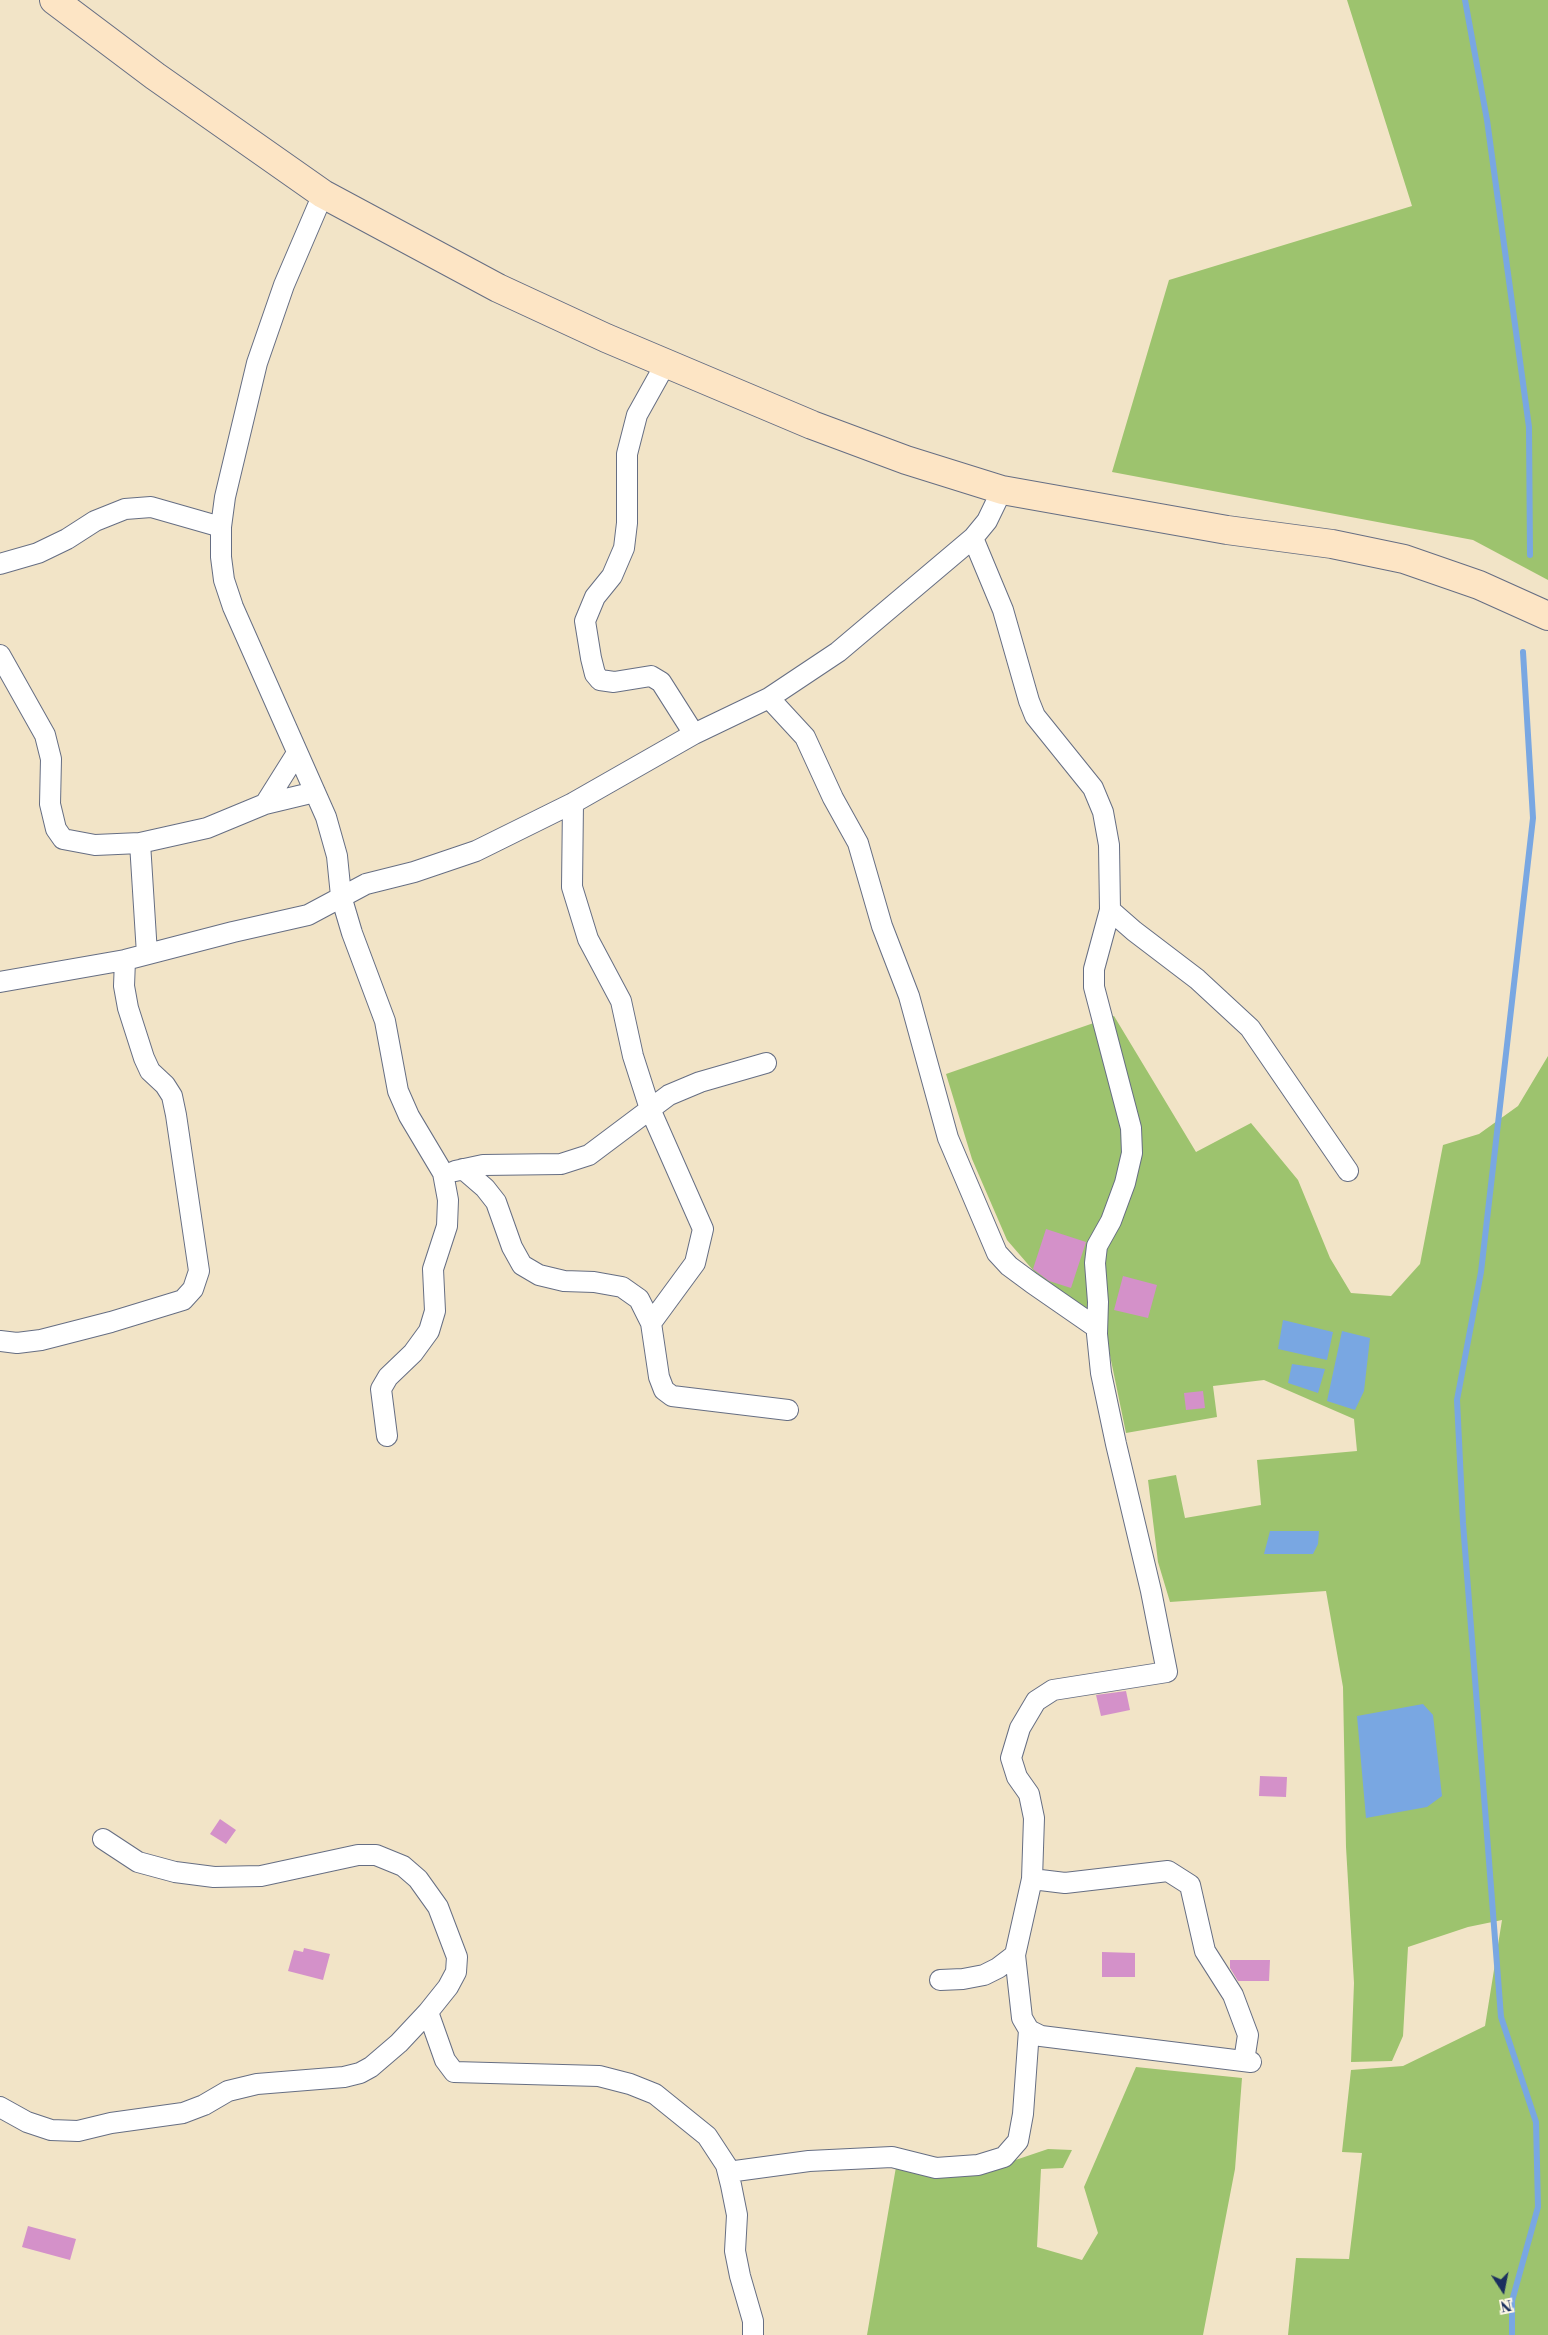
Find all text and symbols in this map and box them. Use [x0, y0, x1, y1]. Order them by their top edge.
north arrow [1478, 2265, 1528, 2315]
text: N [1499, 2295, 1513, 2315]

